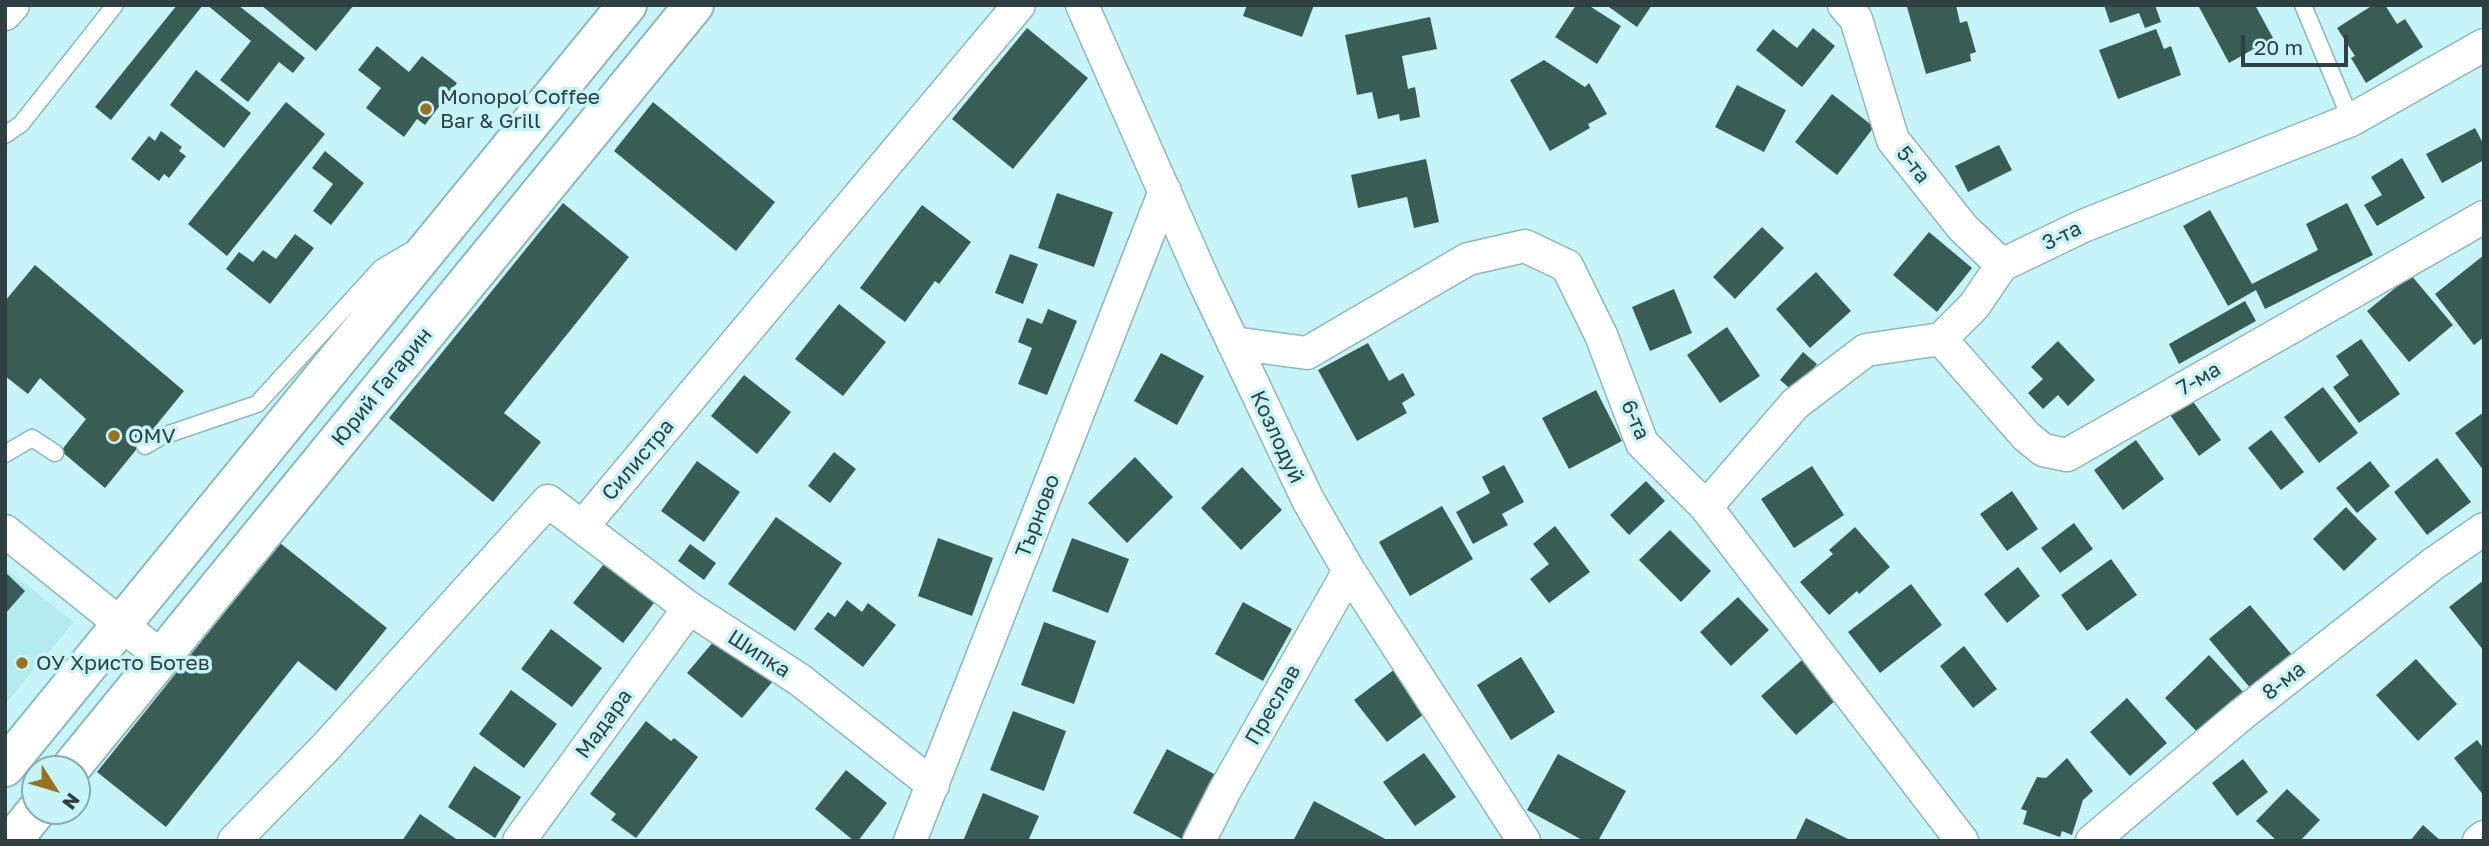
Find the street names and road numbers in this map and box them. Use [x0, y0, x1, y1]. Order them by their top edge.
street label: 5-та [1891, 141, 1935, 189]
street label: 3-та [2038, 216, 2086, 256]
street label: Юрий Гагарин [327, 323, 437, 451]
street label: 7-ма [2173, 357, 2225, 401]
street label: Козлодуй [1245, 387, 1309, 487]
street label: 6-та [1615, 396, 1655, 444]
street label: Силистра [597, 414, 679, 506]
street label: Търново [1011, 471, 1065, 561]
street label: Шипка [723, 625, 795, 683]
street label: 8-ма [2257, 656, 2311, 706]
street label: Преслав [1240, 660, 1306, 750]
street label: Мадара [570, 684, 638, 764]

